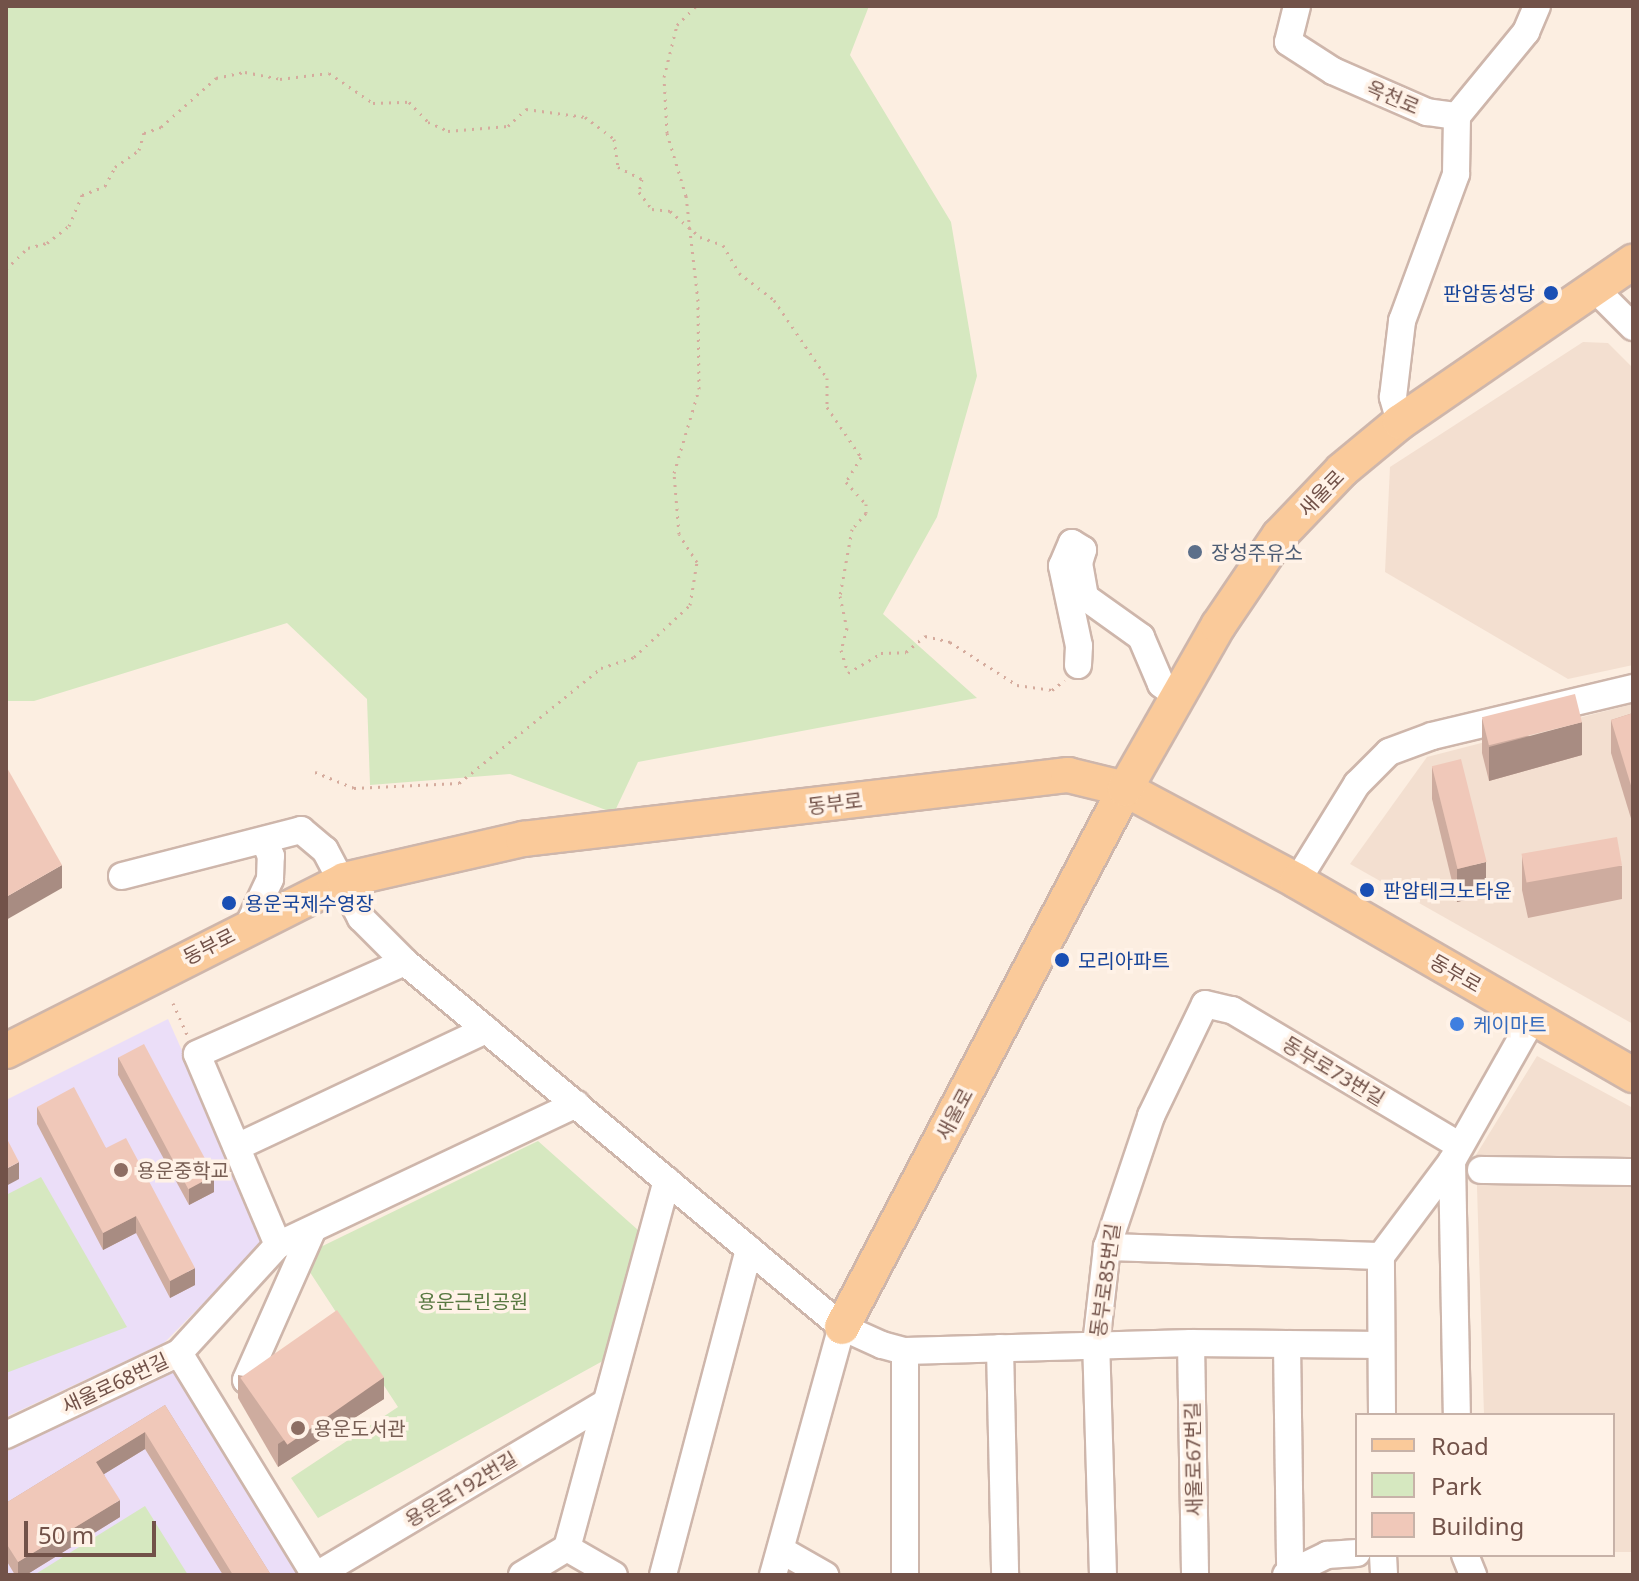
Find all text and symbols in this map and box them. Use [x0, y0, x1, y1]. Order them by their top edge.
street label: 옥천로 [1363, 75, 1423, 119]
place label: 판암동성당 [1443, 281, 1535, 305]
marker: 판암동성당 [1542, 284, 1560, 302]
street label: 새울로 [1293, 465, 1349, 521]
place label: 장성주유소 [1211, 540, 1303, 564]
marker: 장성주유소 [1186, 543, 1204, 561]
street label: 동부로 [806, 788, 864, 818]
place label: 판암테크노타운 [1383, 878, 1512, 902]
marker: 판암테크노타운 [1358, 881, 1376, 899]
place label: 용운국제수영장 [245, 891, 374, 915]
marker: 용운국제수영장 [220, 894, 238, 912]
street label: 동부로 [179, 923, 239, 969]
place label: 모리아파트 [1078, 948, 1170, 972]
street label: 동부로 [1426, 949, 1486, 997]
marker: 모리아파트 [1053, 951, 1071, 969]
place label: 케이마트 [1473, 1012, 1547, 1036]
marker: 케이마트 [1448, 1015, 1466, 1033]
street label: 동부로73번길 [1279, 1031, 1389, 1111]
street label: 새울로 [930, 1084, 978, 1144]
place label: 용운중학교 [137, 1158, 229, 1182]
marker: 용운중학교 [112, 1161, 130, 1179]
street label: 동부로85번길 [1085, 1221, 1125, 1339]
park label: 용운근린공원 [418, 1289, 528, 1313]
street label: 새울로68번길 [58, 1348, 172, 1418]
street label: 새울로67번길 [1180, 1401, 1206, 1517]
legend [1355, 1413, 1615, 1557]
place label: 용운도서관 [314, 1416, 406, 1440]
marker: 용운도서관 [289, 1419, 307, 1437]
text: Road [1431, 1429, 1489, 1462]
street label: 용운로192번길 [401, 1446, 521, 1532]
text: Park [1431, 1469, 1482, 1502]
scale bar [28, 1505, 160, 1555]
text: Building [1431, 1509, 1524, 1542]
text: 50 m [38, 1518, 94, 1551]

